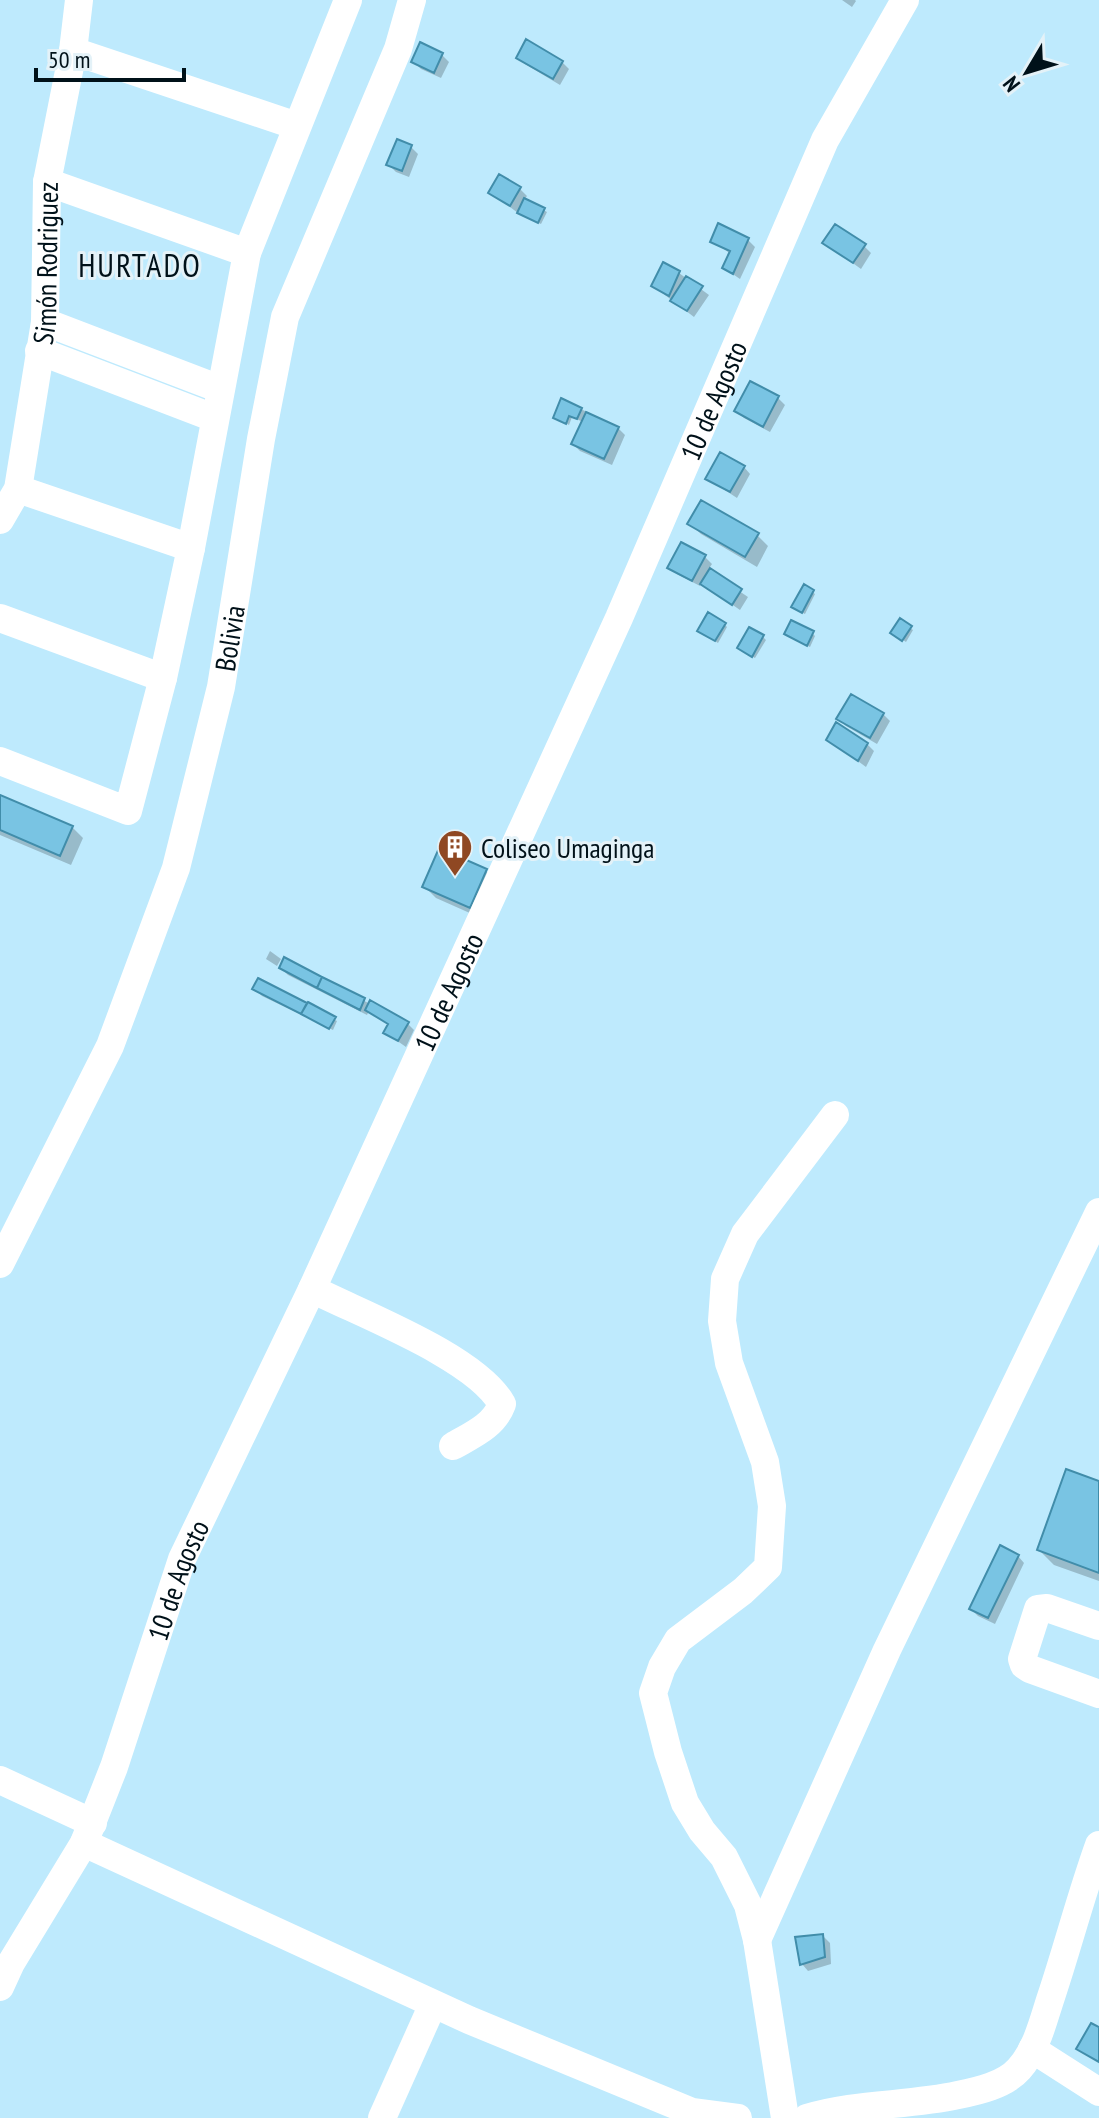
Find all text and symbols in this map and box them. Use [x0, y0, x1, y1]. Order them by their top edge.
scale bar [36, 32, 184, 82]
north arrow [987, 32, 1067, 112]
text: 50 m [48, 44, 90, 75]
text: N [997, 71, 1026, 98]
street label: Simón Rodriguez [23, 181, 66, 347]
district label: HURTADO [78, 244, 202, 286]
street label: 10 de Agosto [671, 335, 755, 466]
street label: Bolivia [205, 603, 252, 674]
building icon: Coliseo Umaginga [436, 828, 474, 878]
place label: Coliseo Umaginga [481, 829, 654, 866]
street label: 10 de Agosto [405, 927, 491, 1057]
street label: 10 de Agosto [138, 1513, 217, 1645]

